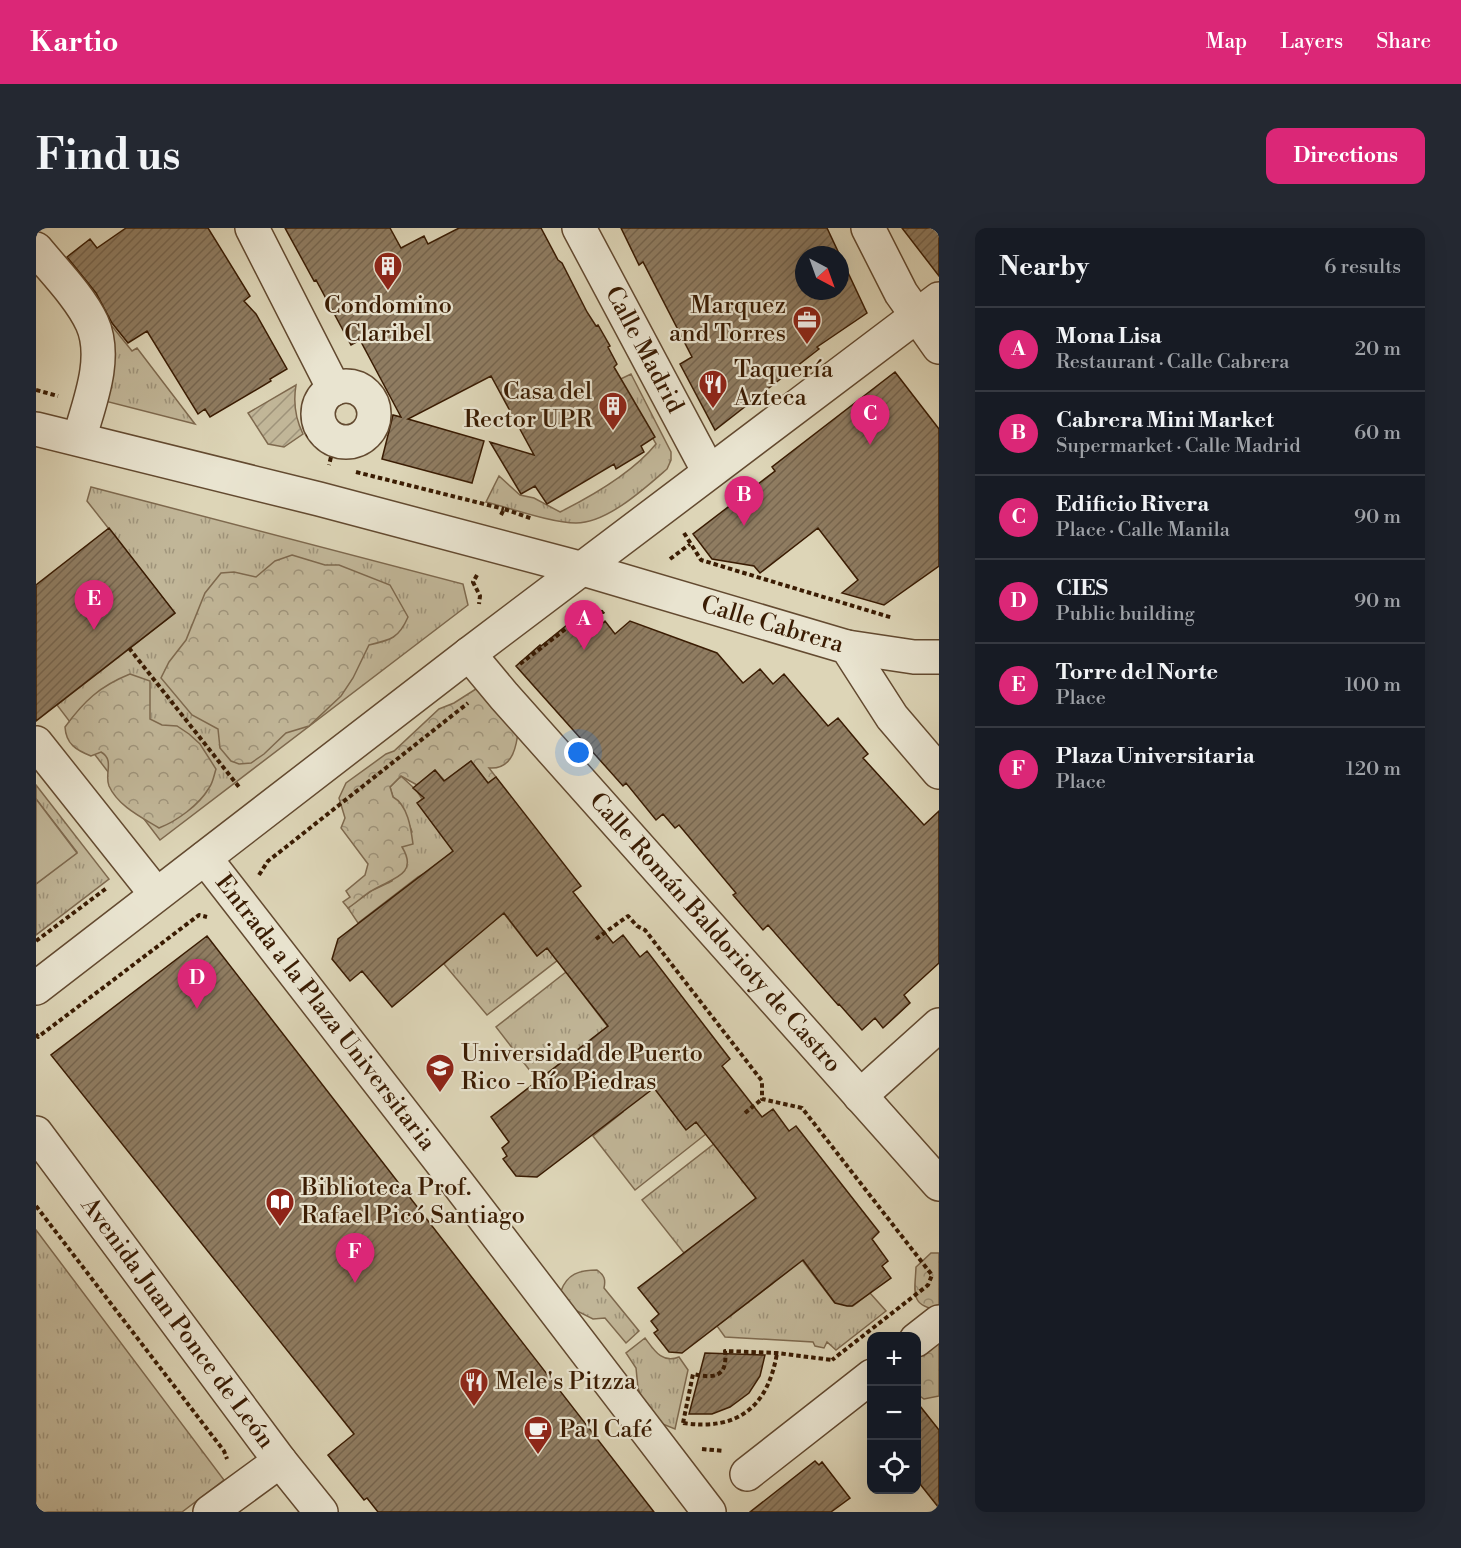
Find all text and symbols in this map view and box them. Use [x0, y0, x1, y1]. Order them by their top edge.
text: Kartio [30, 25, 119, 60]
text: Map [1206, 29, 1247, 55]
text: Layers [1280, 29, 1343, 55]
text: Share [1376, 29, 1431, 55]
button: Directions [1266, 128, 1425, 184]
text: Find us [36, 130, 180, 183]
north arrow [795, 246, 849, 300]
building icon: Condomino Claribel [372, 250, 404, 292]
text: Nearby [999, 251, 1089, 283]
text: 6 results [1324, 255, 1401, 280]
street label: Calle Madrid [598, 281, 690, 419]
place label: Condomino Claribel [324, 291, 452, 349]
place label: Marquez and Torres [669, 291, 786, 349]
office icon: Marquez and Torres [791, 304, 823, 346]
text: Mona Lisa [1056, 323, 1162, 350]
text: A [1011, 337, 1026, 362]
text: 20 m [1355, 337, 1401, 362]
text: Restaurant · Calle Cabrera [1056, 350, 1289, 375]
place label: Taquería Azteca [733, 355, 834, 413]
restaurant icon: Taquería Azteca [697, 368, 729, 410]
place label: Casa del Rector UPR [464, 377, 593, 435]
building icon: Casa del Rector UPR [597, 390, 629, 432]
pin: C [850, 396, 890, 445]
text: Cabrera Mini Market [1056, 407, 1274, 434]
text: B [1011, 421, 1026, 446]
text: 60 m [1354, 421, 1401, 446]
text: Supermarket · Calle Madrid [1056, 434, 1301, 459]
pin: B [724, 476, 764, 526]
text: Edificio Rivera [1056, 491, 1209, 518]
text: C [1011, 505, 1026, 530]
text: 90 m [1354, 505, 1401, 530]
text: Place · Calle Manila [1056, 518, 1230, 543]
text: CIES [1056, 575, 1108, 602]
pin: E [74, 580, 114, 630]
text: D [1011, 589, 1026, 614]
text: 90 m [1354, 589, 1401, 614]
street label: Calle Cabrera [698, 590, 848, 660]
pin: A [564, 600, 604, 650]
text: Public building [1056, 602, 1195, 627]
text: Torre del Norte [1056, 659, 1218, 686]
text: E [1012, 673, 1025, 698]
text: 100 m [1345, 673, 1401, 698]
text: Place [1056, 686, 1106, 711]
your location [564, 738, 593, 767]
text: Plaza Universitaria [1056, 743, 1255, 770]
text: F [1011, 757, 1026, 782]
text: 120 m [1346, 757, 1401, 782]
text: Place [1056, 770, 1106, 795]
street label: Calle Román Baldorioty de Castro [583, 787, 848, 1079]
street label: Entrada a la Plaza Universitaria [209, 869, 442, 1158]
pin: D [178, 960, 216, 1009]
place label: Universidad de Puerto Rico - Río Piedras [461, 1039, 703, 1097]
school or university icon: Universidad de Puerto Rico - Río Piedras [424, 1052, 456, 1094]
place label: Biblioteca Prof. Rafael Picó Santiago [300, 1173, 525, 1231]
library icon: Biblioteca Prof. Rafael Picó Santiago [264, 1186, 296, 1228]
street label: Avenida Juan Ponce de León [74, 1191, 281, 1455]
pin: F [336, 1234, 374, 1283]
map controls [867, 1332, 921, 1494]
button: + [867, 1332, 921, 1386]
restaurant icon: Mele's Pitzza [458, 1366, 490, 1408]
place label: Mele's Pitzza [495, 1367, 637, 1397]
button: − [867, 1386, 921, 1440]
cafe icon: Pa'l Café [522, 1414, 554, 1456]
place label: Pa'l Café [559, 1415, 653, 1445]
button: locate [867, 1440, 921, 1494]

